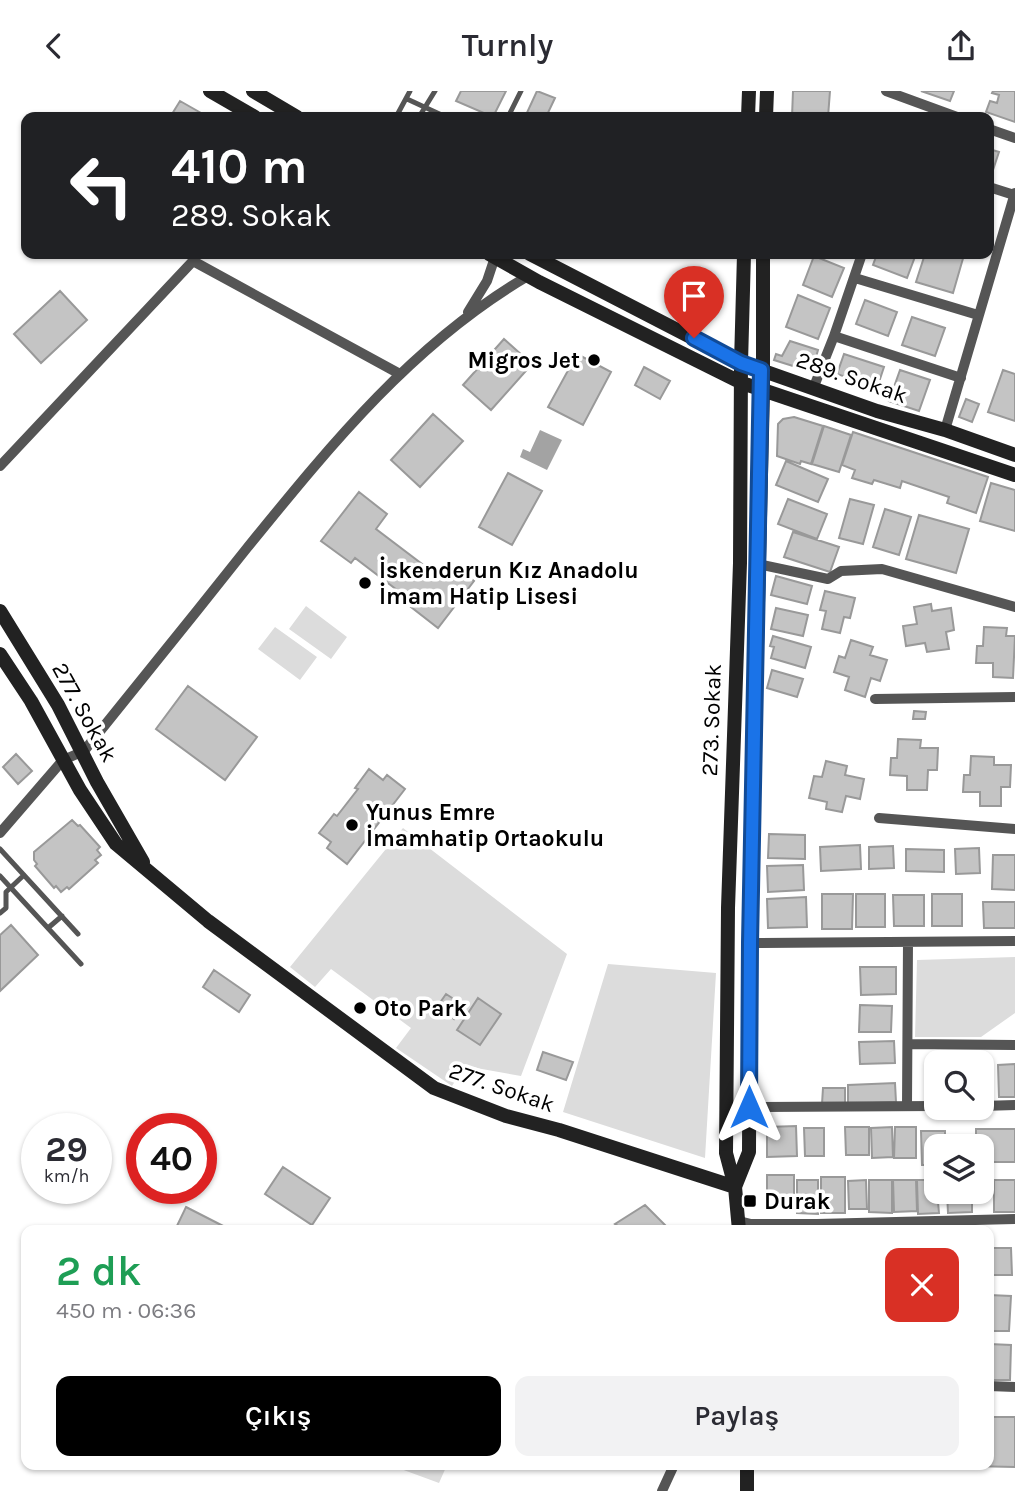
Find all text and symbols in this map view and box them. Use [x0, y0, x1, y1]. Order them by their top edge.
icon: back [35, 27, 73, 65]
text: Turnly [462, 27, 553, 64]
icon: share [942, 27, 980, 65]
text: 410 m [171, 138, 308, 195]
icon: left [56, 140, 147, 231]
text: 289. Sokak [171, 197, 332, 234]
pin [664, 266, 724, 338]
icon: arrive [675, 277, 713, 315]
street label: 289. Sokak [793, 346, 911, 409]
place label: Migros Jet [467, 347, 580, 374]
marker: Migros Jet [586, 352, 602, 368]
place label: İskenderun Kız Anadolu İmam Hatip Lisesi [379, 556, 639, 610]
marker: İskenderun Kız Anadolu İmam Hatip Lisesi [357, 575, 373, 591]
street label: 277. Sokak [46, 658, 123, 767]
street label: 273. Sokak [696, 663, 727, 777]
place label: Yunus Emre İmamhatip Ortaokulu [366, 799, 604, 852]
marker: Yunus Emre İmamhatip Ortaokulu [344, 817, 360, 833]
place label: Oto Park [374, 995, 467, 1022]
marker: Oto Park [352, 1000, 368, 1016]
map controls [924, 1050, 994, 1204]
button: search [924, 1050, 994, 1120]
street label: 277. Sokak [446, 1057, 558, 1118]
position arrow [712, 1070, 786, 1144]
speed limit sign: 40 [126, 1113, 217, 1204]
text: 29 [45, 1129, 88, 1170]
button: layers [924, 1134, 994, 1204]
text: km/h [44, 1165, 89, 1187]
place label: Durak [764, 1188, 831, 1215]
marker: Durak [742, 1193, 758, 1209]
text: 2 dk [56, 1246, 142, 1296]
button: close [885, 1248, 959, 1322]
text: 450 m · 06:36 [56, 1297, 196, 1324]
button: Çıkış [56, 1376, 501, 1456]
button: Paylaş [515, 1376, 959, 1456]

